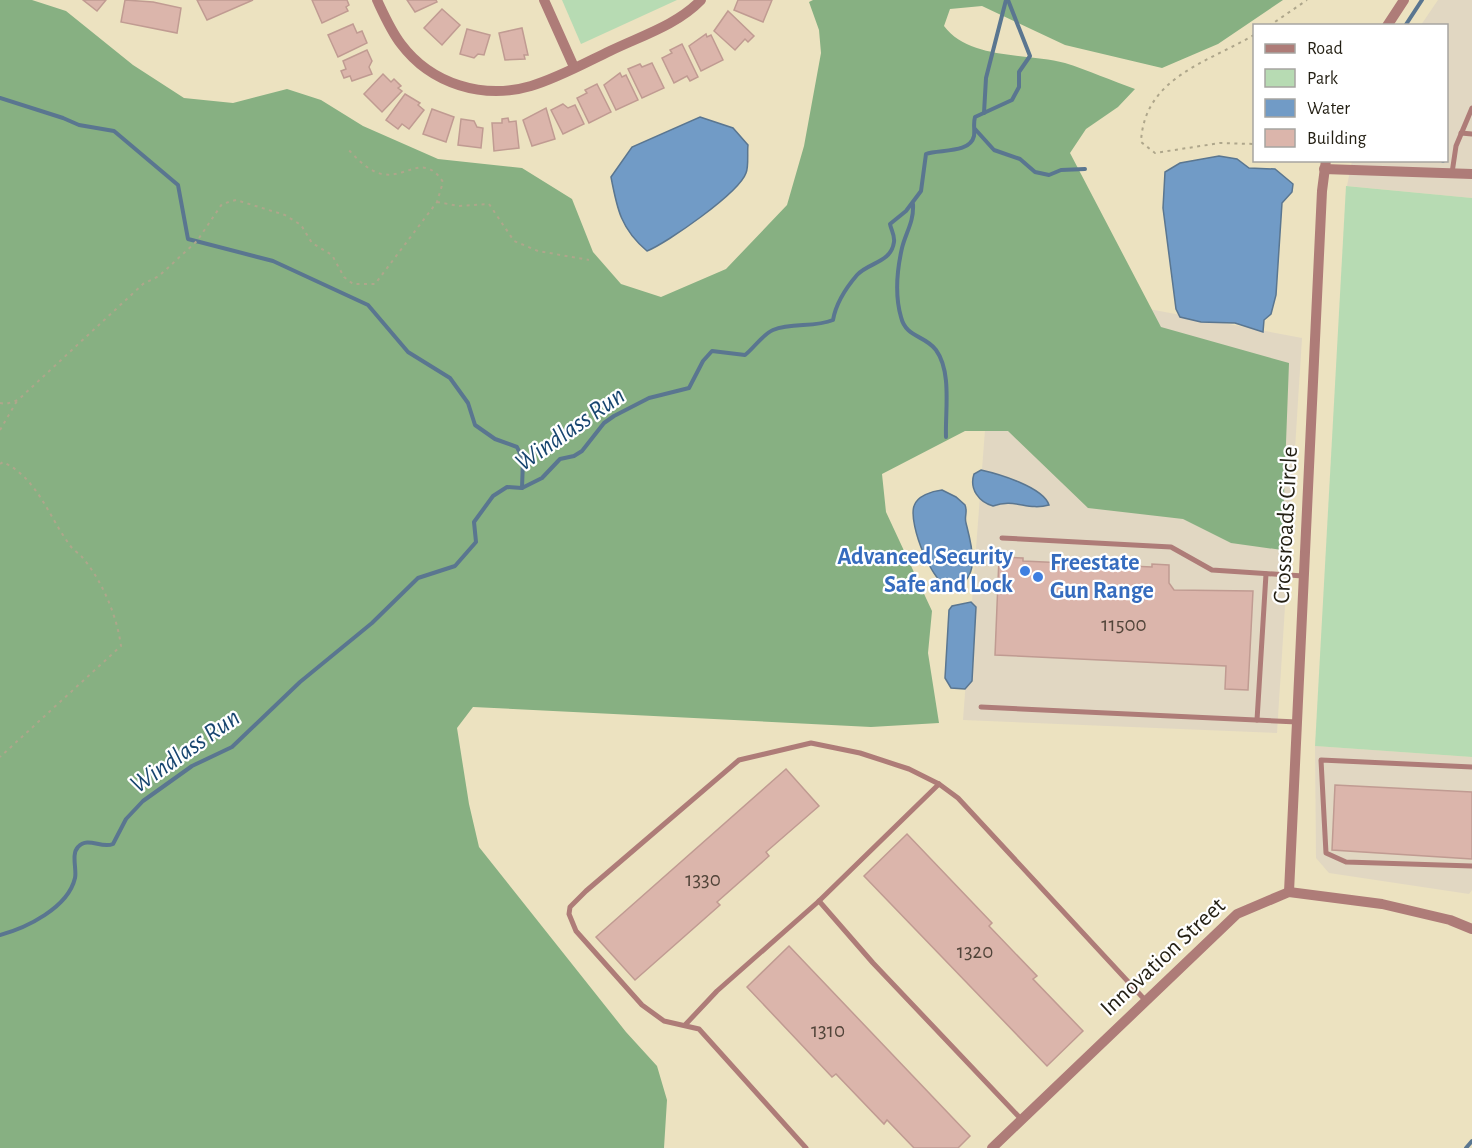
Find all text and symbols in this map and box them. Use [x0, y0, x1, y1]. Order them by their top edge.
legend [1253, 24, 1448, 162]
text: Road [1307, 40, 1343, 58]
text: Park [1307, 70, 1339, 88]
text: Water [1307, 100, 1350, 118]
text: Building [1307, 130, 1367, 148]
water label: Windlass Run [510, 382, 630, 476]
street label: Crossroads Circle [1270, 446, 1302, 604]
place label: Advanced Security Safe and Lock [837, 545, 1013, 597]
place label: Freestate Gun Range [1050, 551, 1154, 603]
marker: Advanced Security Safe and Lock [1018, 564, 1032, 578]
marker: Freestate Gun Range [1031, 570, 1045, 584]
house number: 11500 [1101, 614, 1147, 635]
water label: Windlass Run [125, 704, 245, 798]
house number: 1330 [685, 869, 721, 890]
street label: Innovation Street [1096, 893, 1230, 1021]
house number: 1320 [957, 941, 993, 962]
house number: 1310 [811, 1020, 845, 1041]

